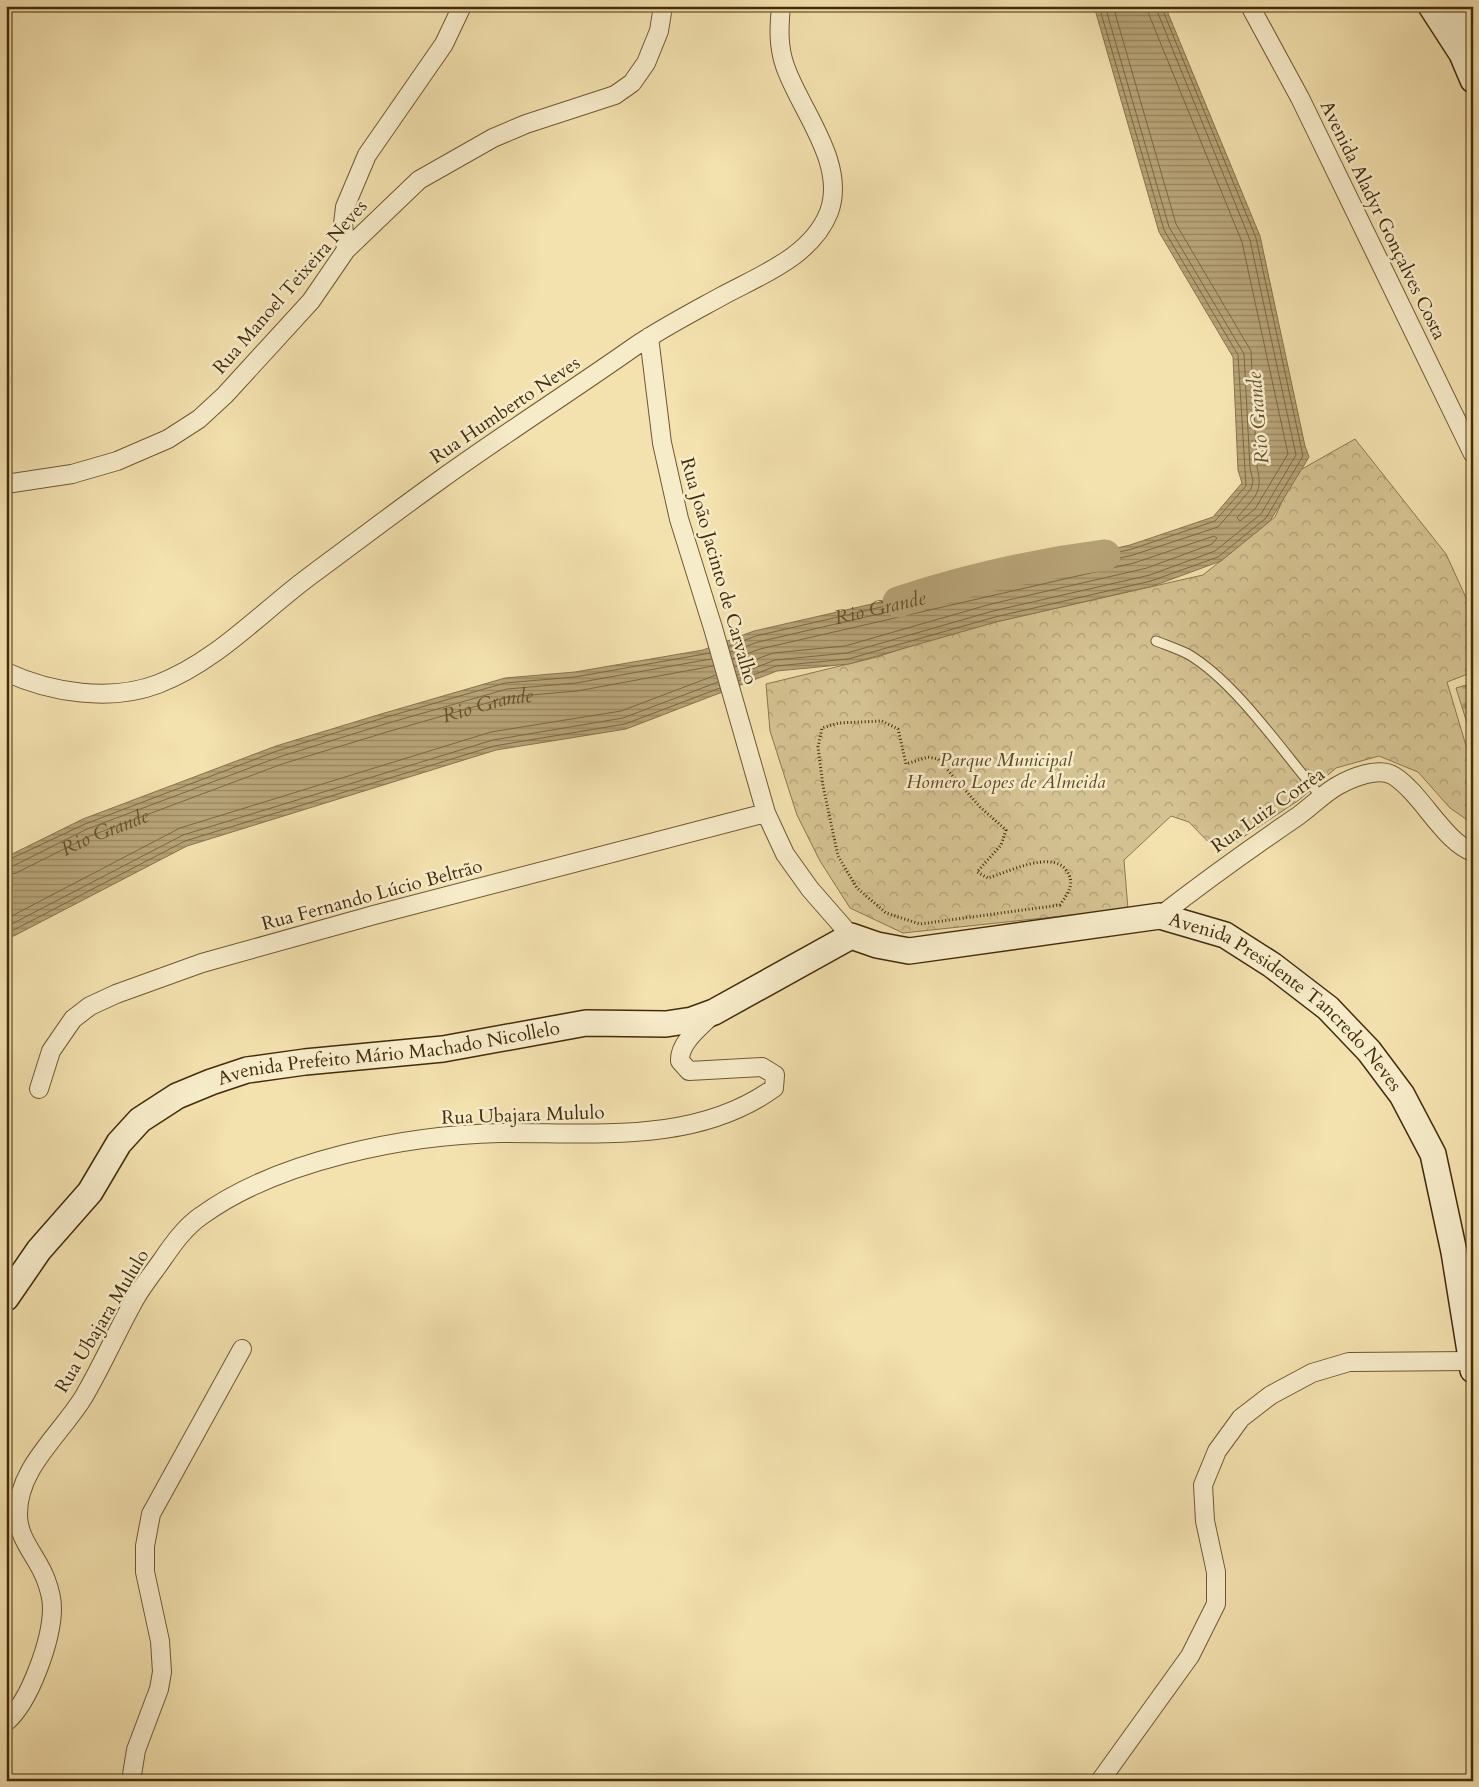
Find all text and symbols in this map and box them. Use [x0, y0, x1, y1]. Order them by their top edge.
street label: Avenida Aladyr Gonçalves Costa [1314, 96, 1452, 344]
street label: Rua Manoel Teixeira Neves [207, 194, 373, 380]
street label: Rua Humberto Neves [425, 350, 585, 470]
water label: Rio Grande [1240, 370, 1275, 465]
street label: Rua João Jacinto de Carvalho [674, 454, 764, 688]
water label: Rio Grande [832, 584, 928, 631]
water label: Rio Grande [439, 681, 534, 729]
park label: Parque Municipal Homero Lopes de Almeida [906, 747, 1106, 795]
street label: Rua Luiz Corrêa [1206, 761, 1330, 859]
water label: Rio Grande [56, 802, 153, 862]
street label: Rua Fernando Lúcio Beltrão [259, 853, 485, 937]
street label: Avenida Presidente Tancredo Neves [1165, 906, 1408, 1097]
street label: Avenida Prefeito Mário Machado Nicollelo [214, 1015, 562, 1092]
street label: Rua Ubajara Mululo [441, 1099, 605, 1131]
street label: Rua Ubajara Mululo [49, 1244, 155, 1398]

